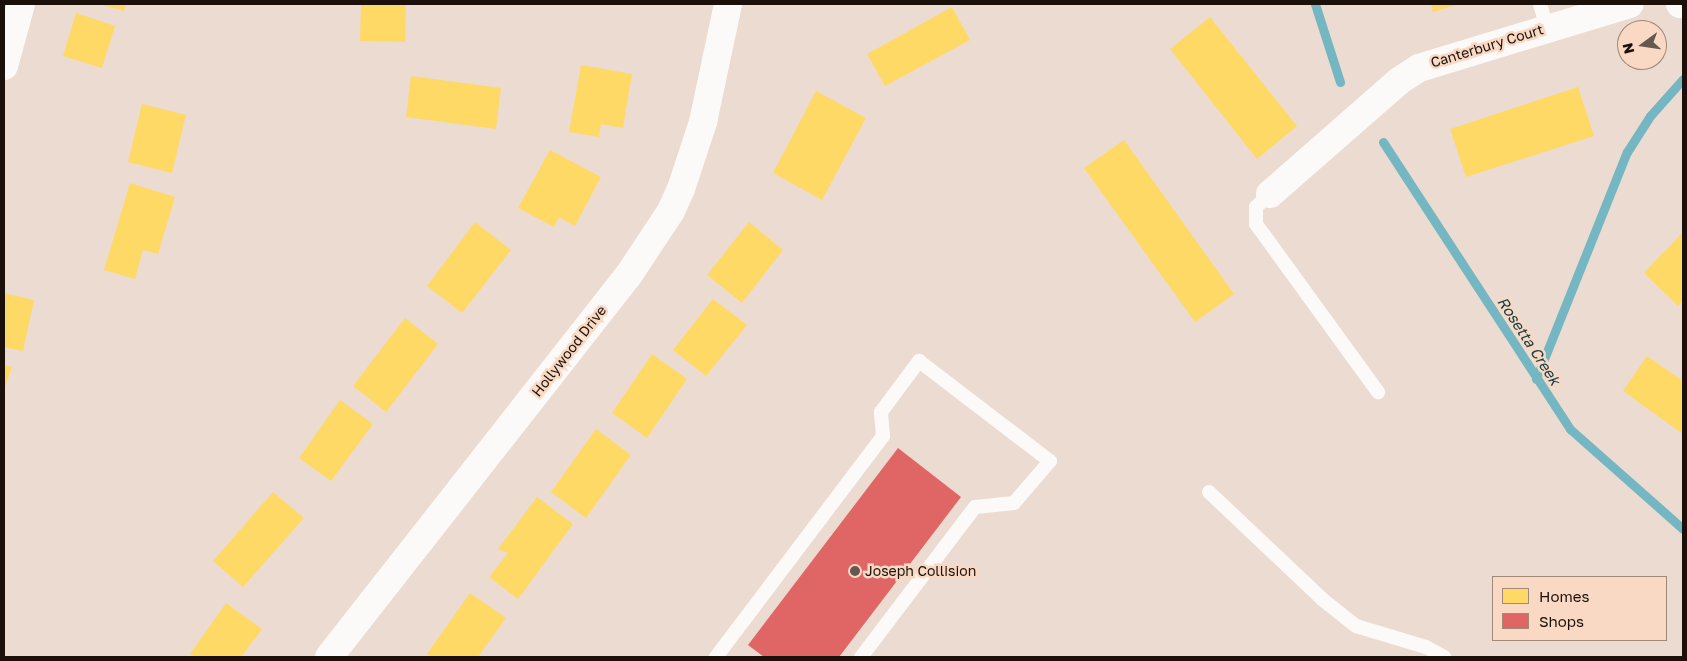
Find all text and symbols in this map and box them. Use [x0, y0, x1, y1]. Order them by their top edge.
north arrow [1617, 20, 1667, 70]
street label: Canterbury Court [1429, 21, 1545, 71]
text: N [1618, 41, 1637, 56]
water label: Rosetta Creek [1494, 294, 1564, 388]
street label: Hollywood Drive [528, 302, 610, 400]
place label: Joseph Collision [865, 563, 976, 579]
marker: Joseph Collision [849, 565, 861, 577]
legend [1492, 576, 1667, 641]
text: Homes [1539, 587, 1589, 605]
text: Shops [1539, 612, 1584, 630]

